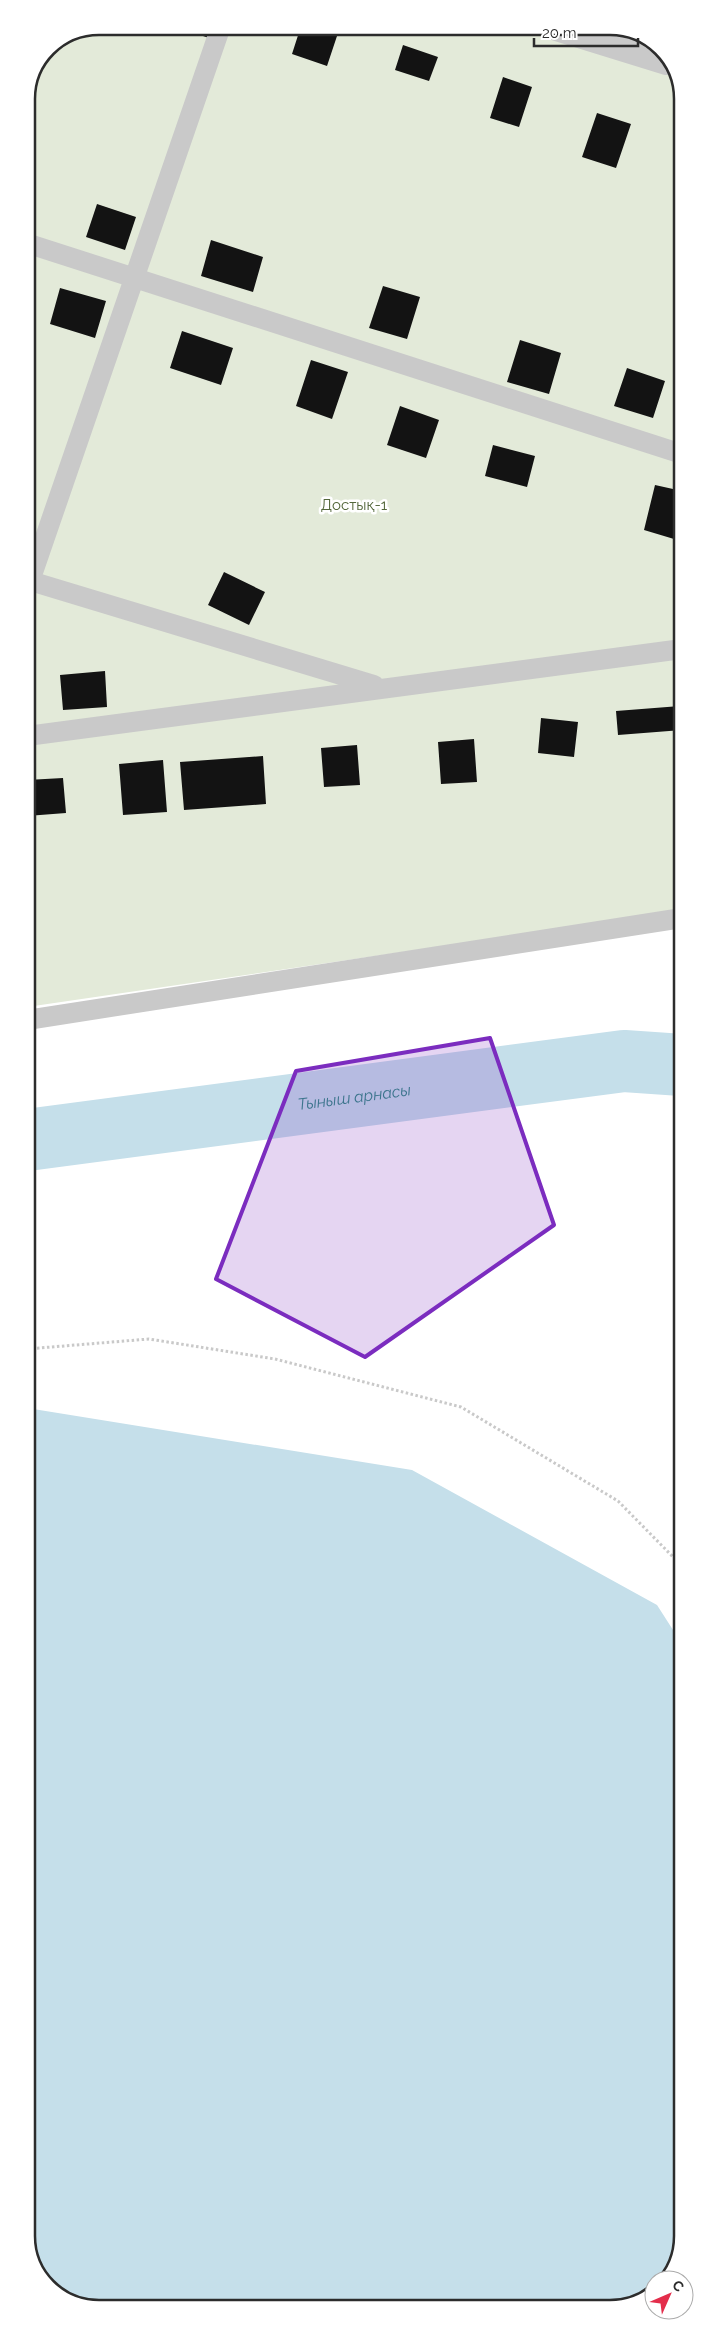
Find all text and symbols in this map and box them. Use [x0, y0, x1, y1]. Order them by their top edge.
scale bar [534, 15, 638, 47]
text: 20 m [542, 24, 577, 42]
park label: Достық-1 [321, 496, 388, 514]
water label: Тыныш арнасы [297, 1080, 412, 1114]
north arrow [644, 2270, 694, 2320]
text: С [669, 2277, 688, 2295]

